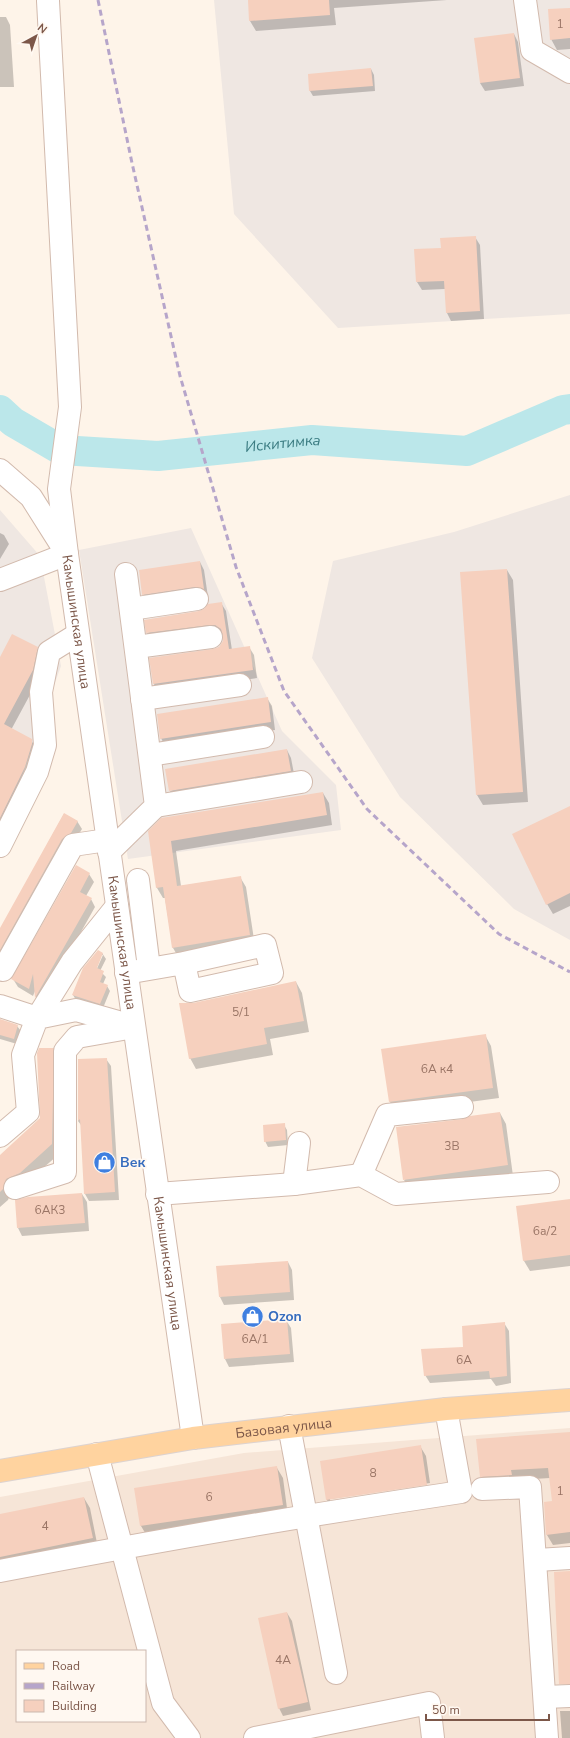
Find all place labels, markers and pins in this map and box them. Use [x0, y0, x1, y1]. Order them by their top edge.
shop icon: Век [91, 1149, 117, 1175]
place label: Век [120, 1153, 145, 1172]
shop icon: Ozon [239, 1303, 265, 1329]
place label: Ozon [268, 1307, 302, 1326]

